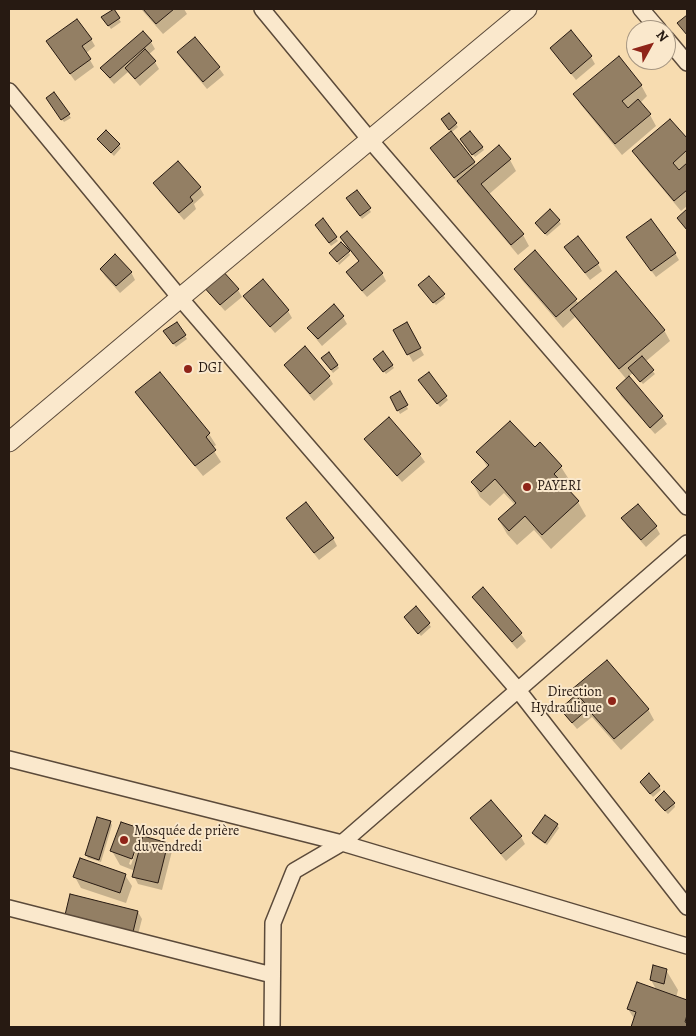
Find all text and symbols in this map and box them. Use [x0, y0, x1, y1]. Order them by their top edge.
north arrow [626, 20, 676, 70]
text: N [652, 26, 673, 46]
place label: DGI [198, 361, 222, 377]
marker: DGI [182, 363, 194, 375]
place label: PAYERI [537, 479, 581, 495]
marker: PAYERI [521, 481, 533, 493]
place label: Direction Hydraulique [531, 685, 602, 718]
marker: Direction Hydraulique [606, 695, 618, 707]
place label: Mosquée de prière du vendredi [134, 824, 239, 856]
marker: Mosquée de prière du vendredi [118, 834, 130, 846]

